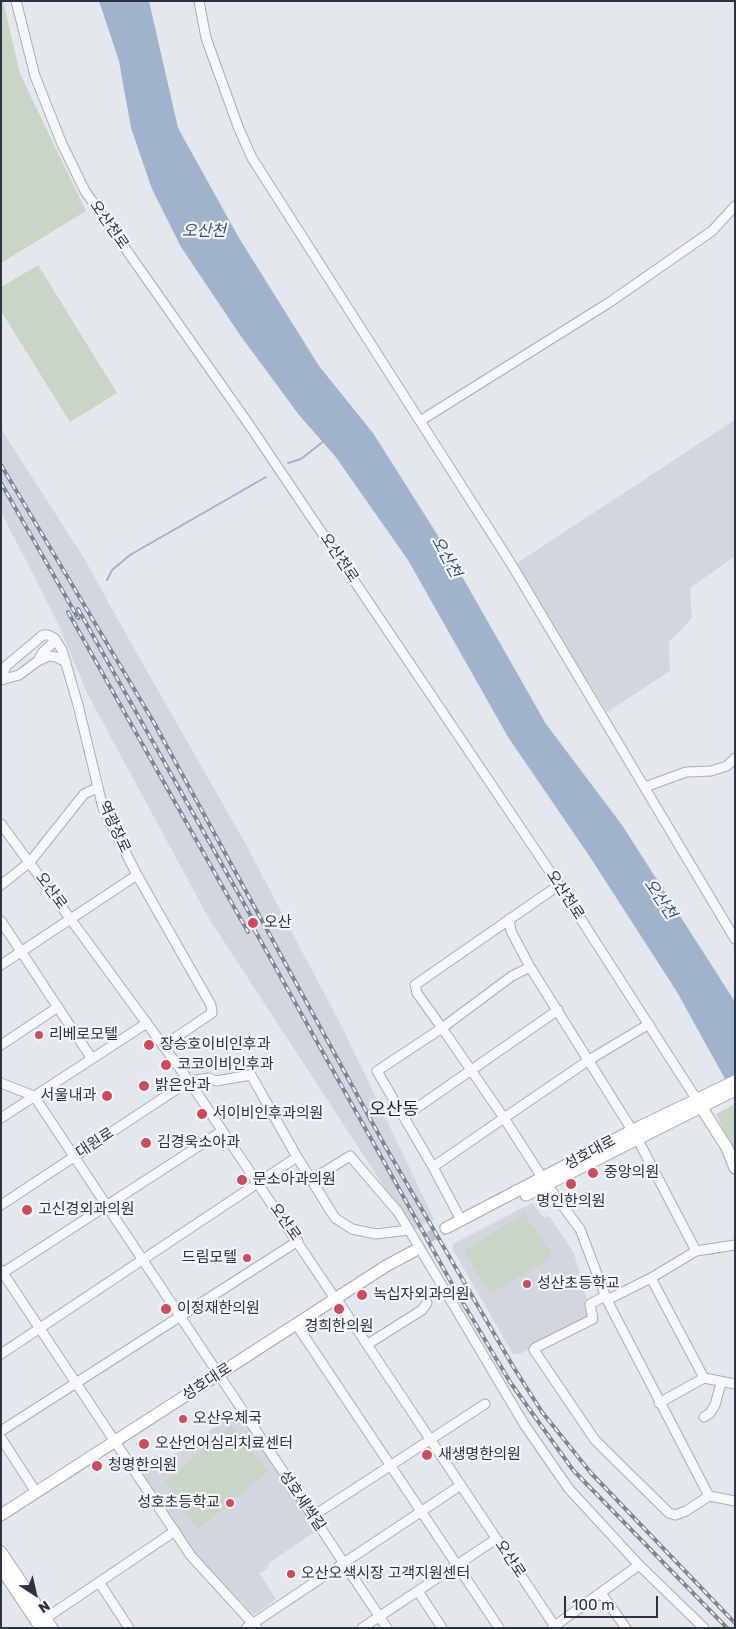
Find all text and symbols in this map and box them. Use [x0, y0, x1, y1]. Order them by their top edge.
street label: 오산천로 [86, 197, 132, 253]
water label: 오산천 [182, 221, 226, 241]
street label: 오산천로 [316, 530, 362, 586]
water label: 오산천 [427, 533, 465, 581]
street label: 역광장로 [94, 798, 134, 856]
street label: 오산천로 [542, 867, 588, 923]
street label: 오산로 [32, 869, 70, 913]
water label: 오산천 [640, 875, 680, 923]
place label: 오산 [264, 914, 292, 932]
marker: 오산 [246, 916, 260, 930]
place label: 리베로모텔 [49, 1026, 118, 1044]
marker: 리베로모텔 [33, 1029, 45, 1041]
place label: 장승호이비인후과 [160, 1036, 270, 1054]
marker: 장승호이비인후과 [142, 1038, 156, 1052]
place label: 코코이비인후과 [177, 1056, 274, 1074]
marker: 코코이비인후과 [159, 1058, 173, 1072]
place label: 밝은안과 [155, 1077, 210, 1095]
marker: 밝은안과 [137, 1079, 151, 1093]
place label: 서울내과 [41, 1087, 96, 1105]
marker: 서울내과 [100, 1089, 114, 1103]
district label: 오산동 [369, 1099, 419, 1121]
place label: 서이비인후과의원 [213, 1105, 323, 1123]
marker: 서이비인후과의원 [195, 1107, 209, 1121]
street label: 대원로 [73, 1124, 117, 1162]
street label: 성호대로 [561, 1132, 619, 1174]
place label: 김경욱소아과 [157, 1134, 240, 1152]
marker: 김경욱소아과 [139, 1136, 153, 1150]
place label: 중앙의원 [604, 1164, 659, 1182]
marker: 중앙의원 [586, 1166, 600, 1180]
place label: 문소아과의원 [253, 1171, 336, 1189]
marker: 문소아과의원 [235, 1173, 249, 1187]
marker: 명인한의원 [564, 1177, 578, 1191]
place label: 명인한의원 [537, 1193, 605, 1211]
street label: 오산로 [266, 1200, 304, 1244]
place label: 고신경외과의원 [38, 1201, 135, 1219]
marker: 고신경외과의원 [20, 1203, 34, 1217]
place label: 드림모텔 [182, 1249, 237, 1267]
marker: 드림모텔 [241, 1252, 253, 1264]
place label: 성산초등학교 [537, 1275, 620, 1293]
marker: 성산초등학교 [521, 1278, 533, 1290]
place label: 녹십자외과의원 [373, 1286, 470, 1304]
marker: 녹십자외과의원 [355, 1288, 369, 1302]
place label: 이정재한의원 [177, 1300, 260, 1318]
marker: 이정재한의원 [159, 1302, 173, 1316]
marker: 경희한의원 [332, 1302, 346, 1316]
place label: 경희한의원 [305, 1318, 373, 1336]
street label: 성호대로 [179, 1359, 235, 1405]
place label: 오산우체국 [193, 1410, 262, 1428]
marker: 오산우체국 [177, 1413, 189, 1425]
place label: 오산언어심리치료센터 [155, 1435, 293, 1453]
marker: 오산언어심리치료센터 [137, 1437, 151, 1451]
place label: 새생명한의원 [438, 1446, 521, 1464]
marker: 새생명한의원 [420, 1448, 434, 1462]
place label: 청명한의원 [108, 1457, 177, 1475]
marker: 청명한의원 [90, 1459, 104, 1473]
street label: 성호새싹길 [275, 1467, 329, 1535]
place label: 성호초등학교 [137, 1494, 220, 1512]
marker: 성호초등학교 [224, 1497, 236, 1509]
street label: 오산로 [491, 1537, 529, 1581]
place label: 오산오색시장 고객지원센터 [301, 1565, 470, 1583]
marker: 오산오색시장 고객지원센터 [285, 1568, 297, 1580]
north arrow [10, 1569, 60, 1619]
scale bar [566, 1586, 660, 1618]
text: 100 m [572, 1596, 614, 1614]
text: N [35, 1597, 53, 1617]

